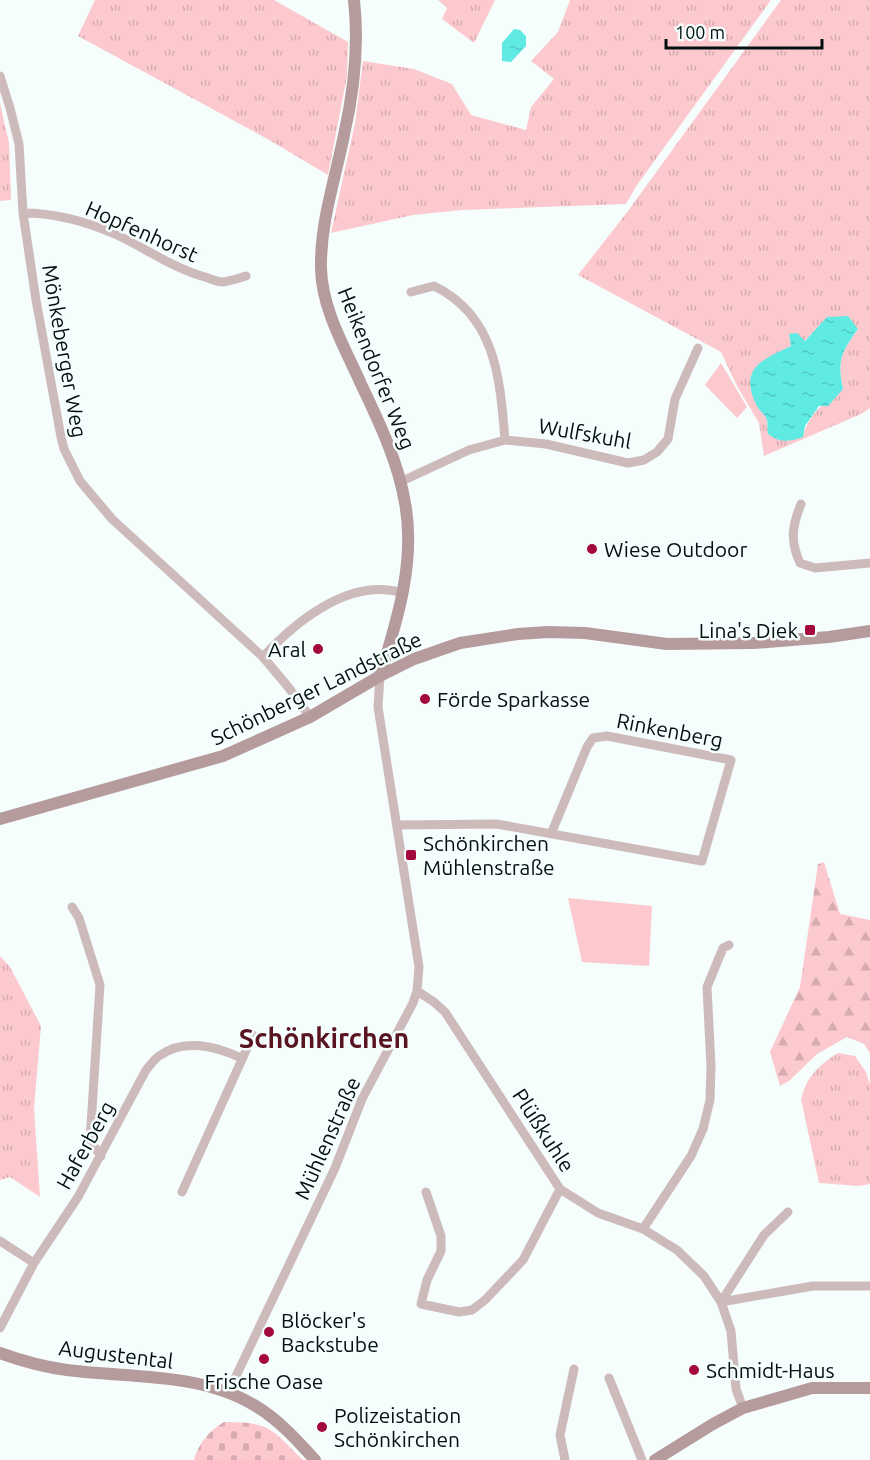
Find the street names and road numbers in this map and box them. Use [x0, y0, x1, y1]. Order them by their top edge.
street label: Hopfenhorst [82, 196, 202, 266]
street label: Mönkeberger Weg [38, 263, 92, 439]
street label: Heikendorfer Weg [334, 283, 420, 453]
street label: Wulfskuhl [537, 413, 633, 453]
street label: Schönberger Landstraße [207, 626, 425, 750]
street label: Rinkenberg [615, 708, 725, 752]
street label: Mühlenstraße [289, 1073, 365, 1203]
street label: Plüßkuhle [508, 1084, 580, 1176]
street label: Haferberg [51, 1097, 119, 1193]
street label: Augustental [57, 1335, 175, 1373]

